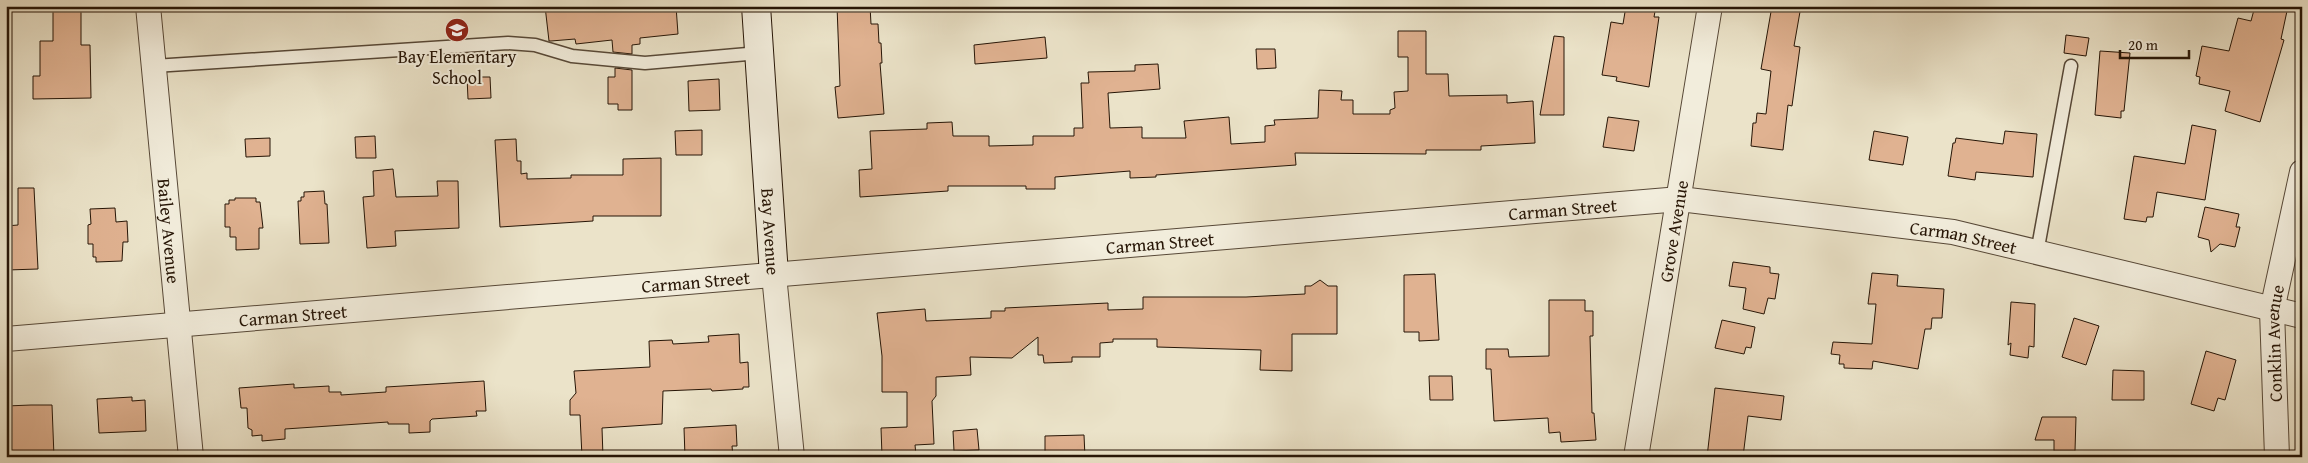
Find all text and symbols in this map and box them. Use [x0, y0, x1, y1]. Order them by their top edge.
school or university icon: Bay Elementary School [444, 17, 470, 43]
scale bar [2120, 28, 2189, 60]
text: 20 m [2128, 34, 2159, 55]
place label: Bay Elementary School [398, 43, 516, 91]
street label: Bailey Avenue [151, 177, 188, 285]
street label: Grove Avenue [1651, 178, 1695, 284]
street label: Bay Avenue [755, 187, 787, 276]
street label: Carman Street [1507, 191, 1618, 227]
street label: Carman Street [1909, 213, 2020, 261]
street label: Carman Street [1105, 224, 1216, 260]
street label: Carman Street [640, 263, 751, 299]
street label: Conklin Avenue [2258, 282, 2291, 402]
street label: Carman Street [238, 297, 349, 333]

